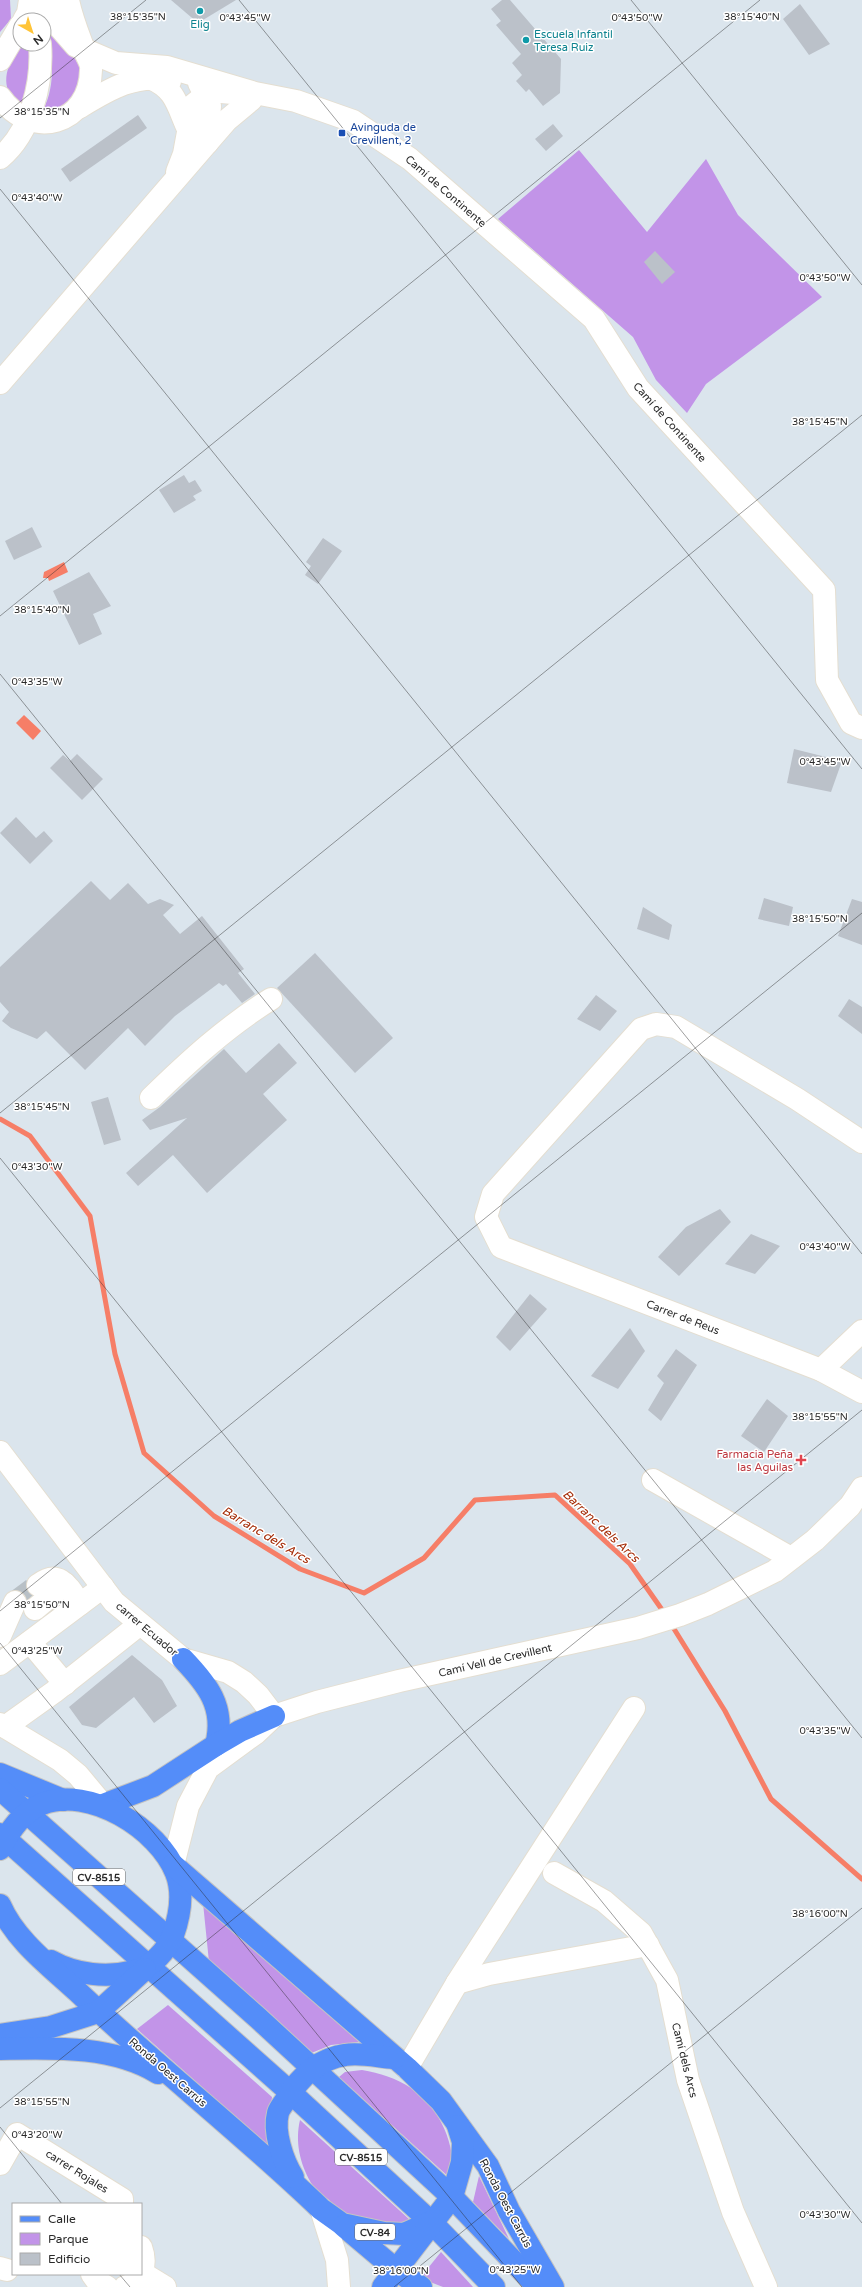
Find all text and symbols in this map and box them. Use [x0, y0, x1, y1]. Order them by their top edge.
marker: Elig [195, 6, 205, 16]
text: 38°15'35"N [110, 11, 166, 23]
text: 38°15'40"N [724, 11, 780, 23]
north arrow [12, 12, 52, 52]
text: 0°43'45"W [219, 12, 271, 24]
text: 0°43'50"W [611, 12, 663, 24]
place label: Elig [190, 18, 210, 31]
place label: Escuela Infantil Teresa Ruiz [534, 28, 613, 54]
text: N [30, 32, 46, 47]
marker: Escuela Infantil Teresa Ruiz [521, 35, 531, 45]
text: 38°15'35"N [14, 106, 70, 118]
place label: Avinguda de Crevillent, 2 [350, 121, 416, 147]
marker: Avinguda de Crevillent, 2 [337, 128, 347, 138]
street label: Camí de Continente [403, 153, 489, 230]
text: 0°43'40"W [11, 192, 63, 204]
text: 0°43'50"W [799, 272, 851, 284]
street label: Camí de Continente [630, 380, 709, 465]
text: 38°15'45"N [792, 416, 848, 428]
text: 38°15'40"N [14, 604, 70, 616]
text: 0°43'35"W [11, 676, 63, 688]
text: 0°43'45"W [799, 756, 851, 768]
text: 38°15'50"N [792, 913, 848, 925]
text: 38°15'45"N [14, 1101, 70, 1113]
text: 0°43'30"W [11, 1161, 63, 1173]
text: 0°43'40"W [799, 1241, 851, 1253]
street label: Carrer de Reus [644, 1298, 721, 1337]
text: 38°15'55"N [792, 1411, 848, 1423]
place label: Farmacia Peña las Aguilas [716, 1448, 793, 1474]
marker: Farmacia Peña las Aguilas [796, 1455, 806, 1465]
water label: Barranc dels Arcs [560, 1487, 643, 1566]
water label: Barranc dels Arcs [220, 1503, 313, 1567]
text: 38°15'50"N [14, 1599, 70, 1611]
street label: carrer Ecuador [113, 1600, 181, 1660]
street label: Camí Vell de Crevillent [437, 1641, 553, 1680]
text: 0°43'25"W [11, 1645, 63, 1657]
text: 0°43'35"W [799, 1725, 851, 1737]
road number: CV-8515 [73, 1869, 125, 1885]
text: 38°16'00"N [792, 1908, 848, 1920]
street label: Camí dels Arcs [669, 2021, 700, 2099]
street label: Ronda Oest Carrús [126, 2035, 209, 2110]
text: 38°15'55"N [14, 2096, 70, 2108]
text: 0°43'20"W [11, 2129, 63, 2141]
street label: carrer Rojales [43, 2147, 110, 2196]
road number: CV-8515 [335, 2149, 387, 2165]
street label: Ronda Oest Carrús [477, 2157, 534, 2250]
legend [12, 2203, 142, 2275]
text: 0°43'30"W [799, 2209, 851, 2221]
text: Calle [48, 2212, 76, 2226]
road number: CV-84 [355, 2224, 395, 2240]
text: Parque [48, 2232, 89, 2246]
text: Edificio [48, 2252, 90, 2266]
text: 0°43'25"W [489, 2264, 541, 2276]
text: 38°16'00"N [373, 2265, 429, 2277]

